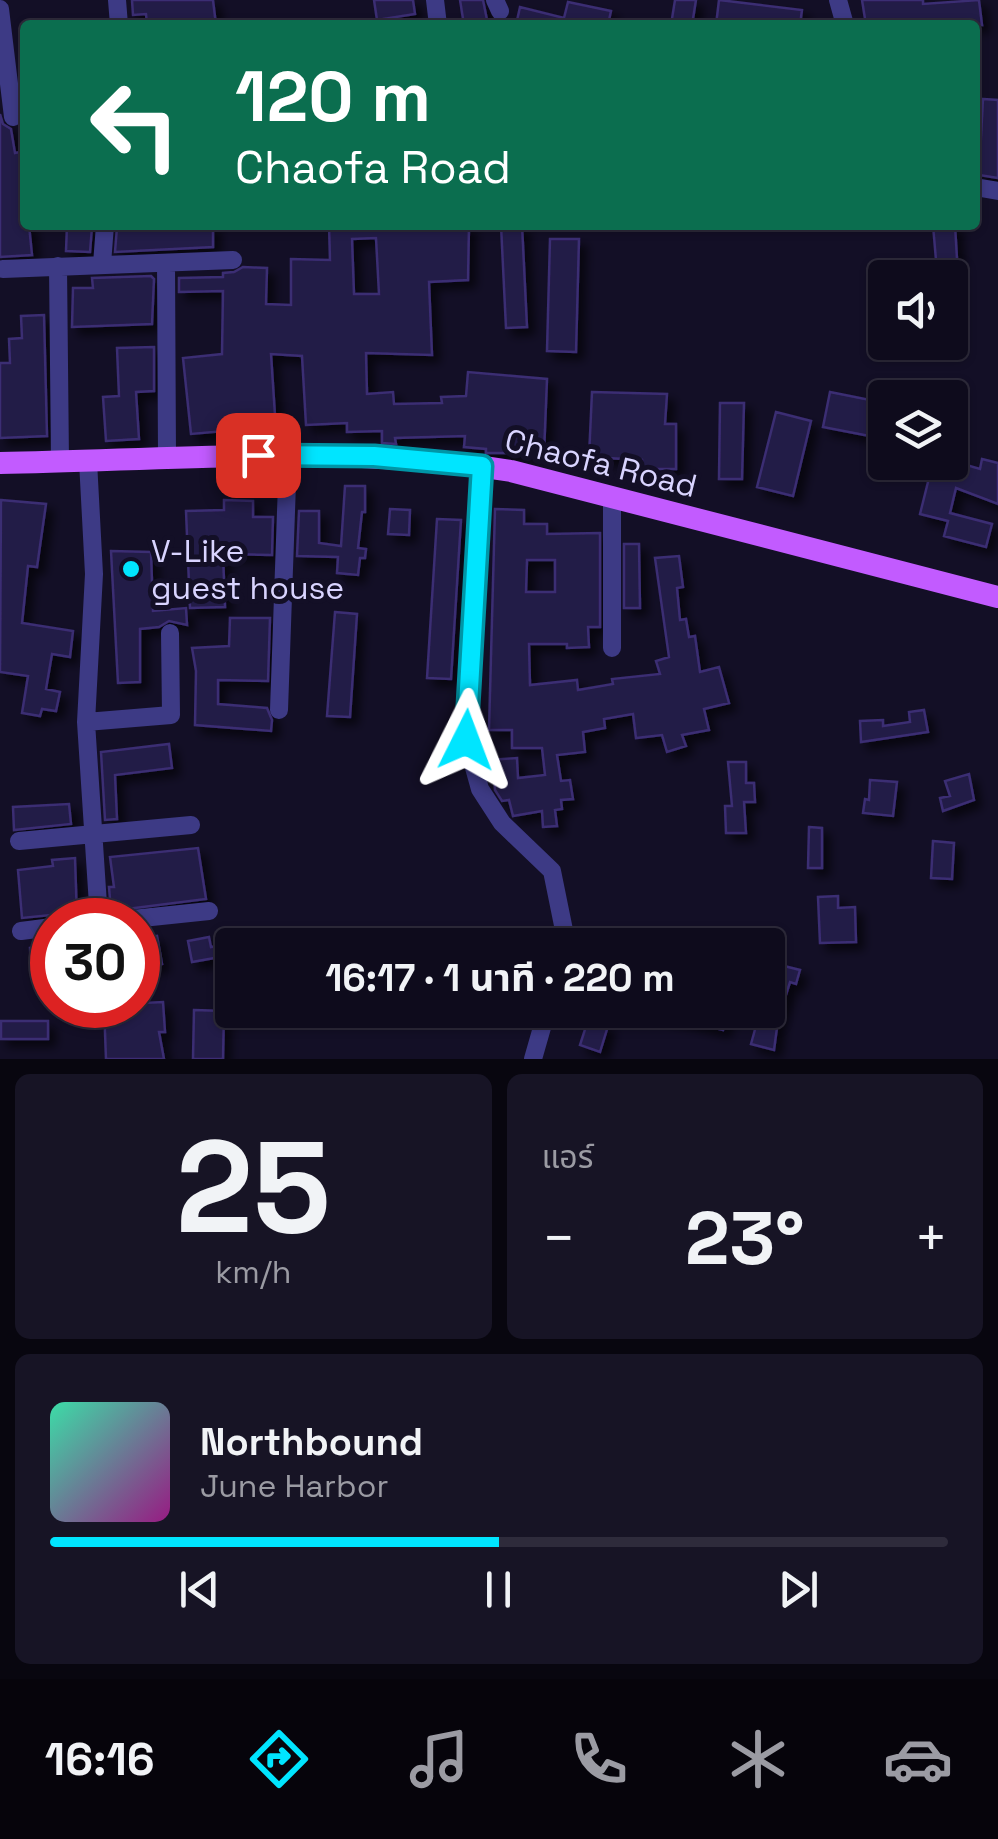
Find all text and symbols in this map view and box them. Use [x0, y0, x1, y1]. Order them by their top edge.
text: 120 m [235, 52, 431, 141]
icon: left [70, 60, 200, 190]
text: Chaofa Road [235, 139, 511, 196]
map controls [868, 260, 968, 480]
button: sound [868, 260, 968, 360]
button: layers [868, 380, 968, 480]
pin [216, 413, 301, 498]
street label: Chaofa Road [501, 420, 701, 506]
icon: arrive [231, 428, 286, 483]
place label: V-Like guest house [151, 531, 344, 608]
marker: V-Like guest house [120, 558, 142, 580]
position arrow [414, 688, 518, 792]
speed limit sign: 30 [30, 898, 160, 1028]
text: 16:17 · 1 นาที · 220 m [325, 954, 675, 1002]
text: 25 [176, 1104, 331, 1270]
text: แอร์ [542, 1137, 593, 1177]
text: 23° [685, 1190, 805, 1286]
text: − [542, 1203, 576, 1273]
text: + [914, 1203, 948, 1273]
text: km/h [215, 1252, 291, 1292]
text: Northbound [200, 1418, 423, 1466]
text: June Harbor [200, 1466, 388, 1506]
icon: previous [172, 1562, 227, 1617]
icon: pause [471, 1562, 526, 1617]
icon: next [771, 1562, 826, 1617]
icon: directions [244, 1724, 314, 1794]
icon: music [404, 1724, 474, 1794]
icon: phone [564, 1724, 634, 1794]
icon: climate [723, 1724, 793, 1794]
icon: car [883, 1724, 953, 1794]
text: 16:16 [45, 1731, 155, 1788]

